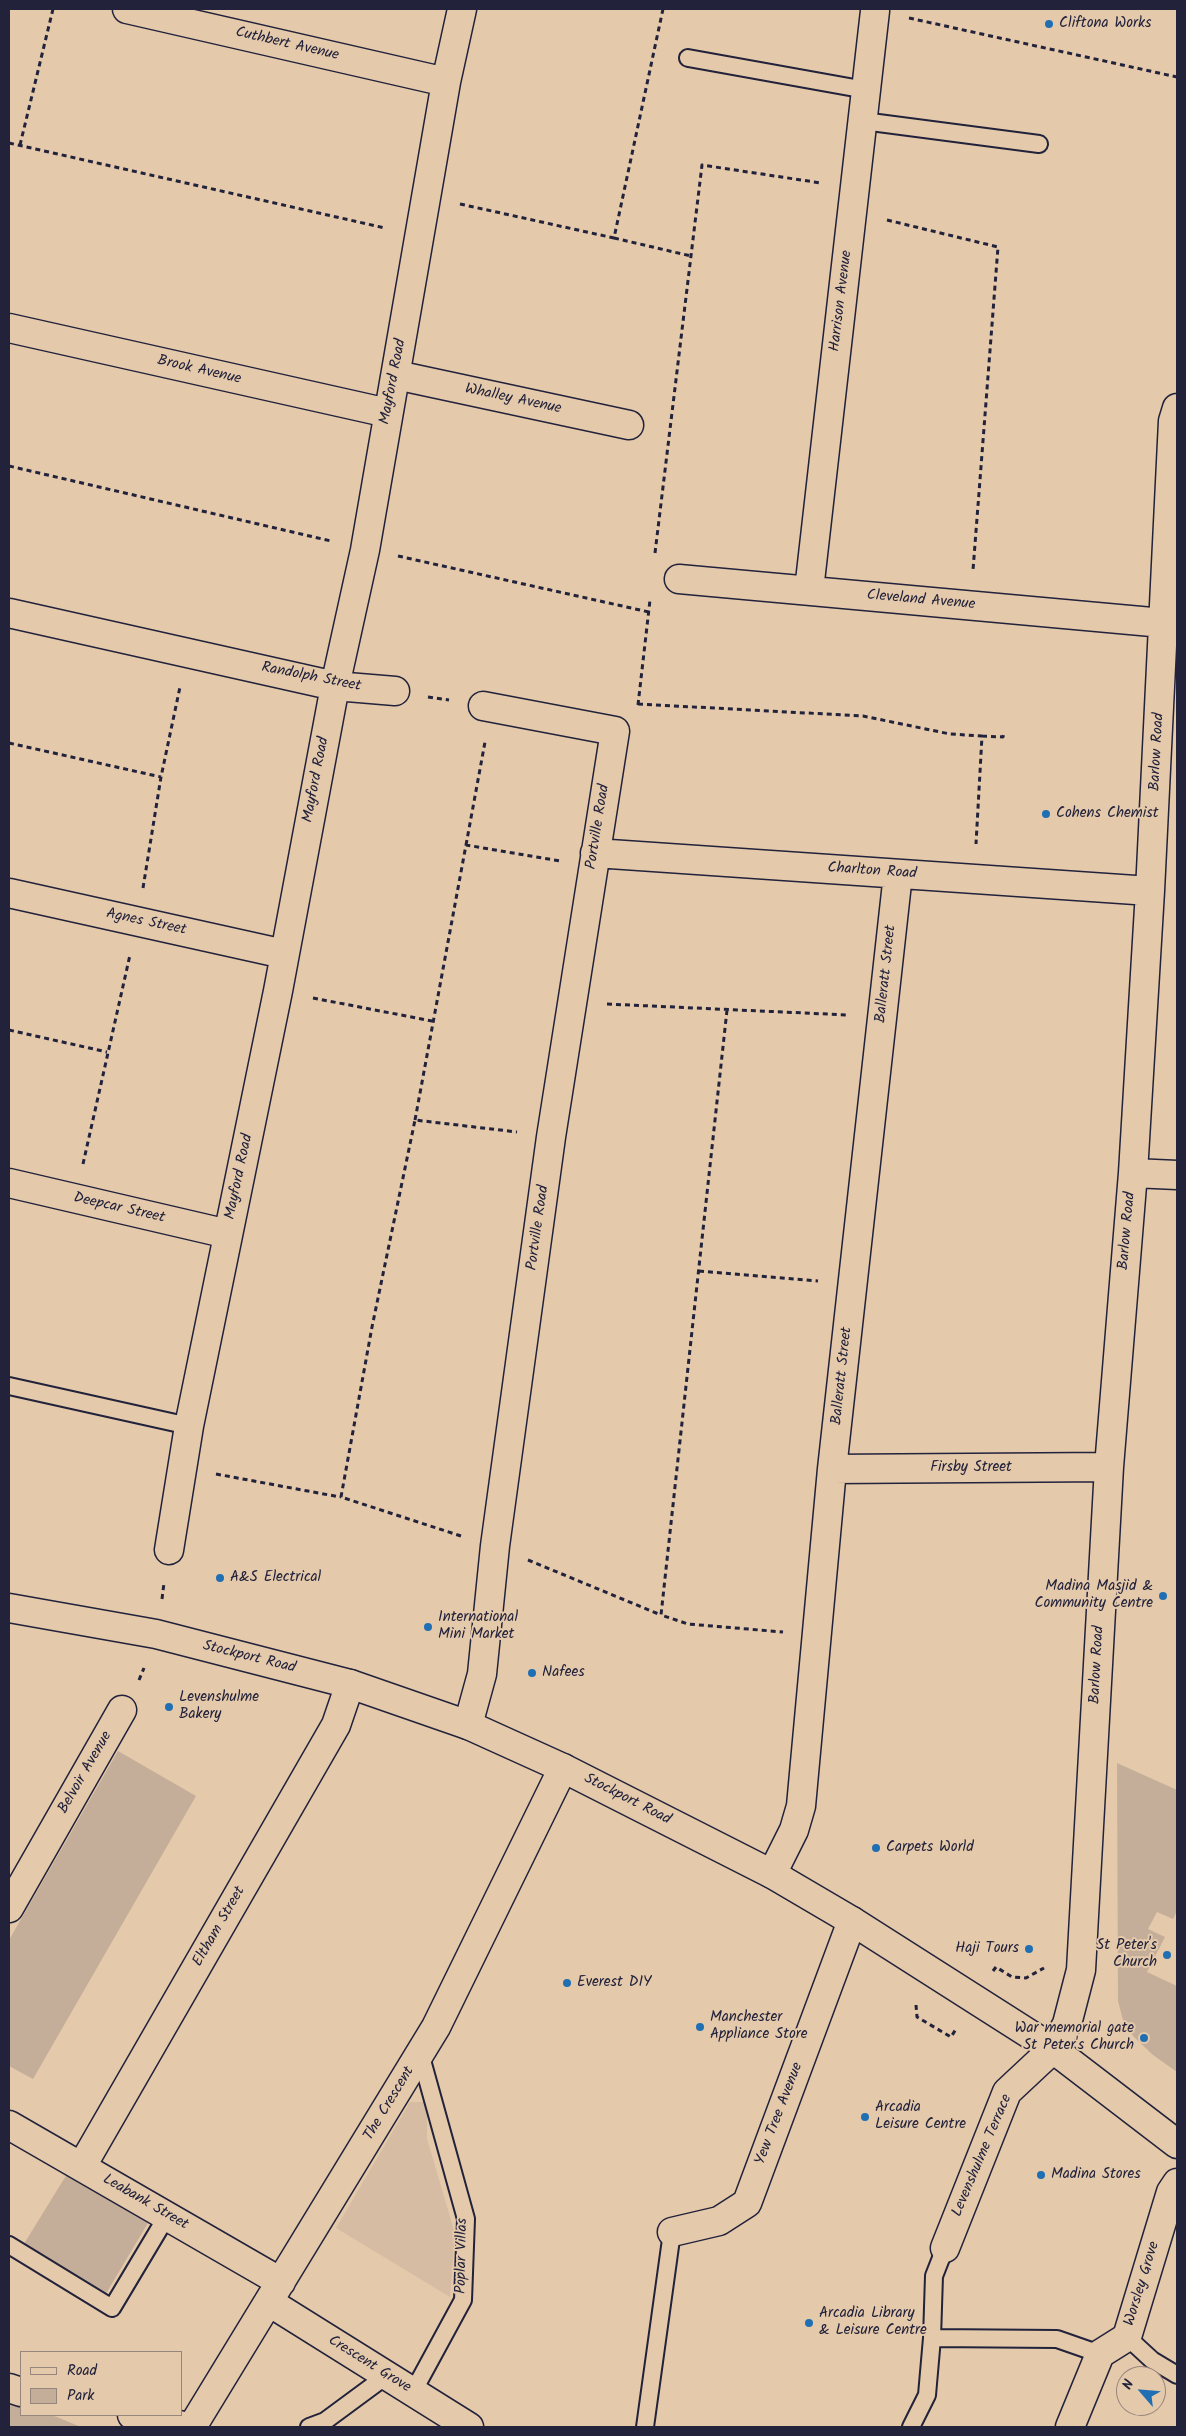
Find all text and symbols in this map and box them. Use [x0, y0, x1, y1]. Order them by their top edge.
place label: Cliftona Works [1059, 15, 1151, 33]
marker: Cliftona Works [1043, 18, 1055, 30]
street label: Cuthbert Avenue [234, 24, 340, 66]
street label: Harrison Avenue [827, 249, 857, 353]
street label: Mayford Road [377, 338, 411, 426]
street label: Brook Avenue [155, 353, 243, 389]
street label: Whalley Avenue [463, 381, 563, 419]
street label: Cleveland Avenue [866, 587, 976, 615]
street label: Randolph Street [260, 660, 362, 696]
street label: Barlow Road [1147, 712, 1169, 792]
street label: Mayford Road [300, 736, 334, 824]
street label: Portville Road [583, 783, 615, 871]
place label: Cohens Chemist [1056, 805, 1158, 823]
marker: Cohens Chemist [1040, 808, 1052, 820]
street label: Charlton Road [827, 860, 917, 884]
street label: Agnes Street [104, 906, 188, 940]
street label: Balleratt Street [873, 924, 901, 1024]
street label: Mayford Road [222, 1133, 258, 1221]
street label: Portville Road [524, 1184, 554, 1272]
street label: Deepcar Street [72, 1190, 166, 1228]
street label: Barlow Road [1116, 1191, 1140, 1271]
street label: Balleratt Street [829, 1326, 857, 1426]
street label: Firsby Street [930, 1459, 1012, 1477]
place label: A&S Electrical [230, 1569, 321, 1587]
marker: A&S Electrical [214, 1572, 226, 1584]
place label: Madina Masjid & Community Centre [1034, 1578, 1153, 1613]
marker: Madina Masjid & Community Centre [1157, 1590, 1169, 1602]
place label: International Mini Market [438, 1609, 518, 1644]
marker: International Mini Market [422, 1621, 434, 1633]
street label: Barlow Road [1087, 1625, 1109, 1705]
street label: Stockport Road [201, 1638, 297, 1678]
place label: Nafees [542, 1664, 585, 1682]
marker: Nafees [526, 1667, 538, 1679]
place label: Levenshulme Bakery [179, 1689, 259, 1724]
marker: Levenshulme Bakery [163, 1701, 175, 1713]
street label: Belvoir Avenue [55, 1729, 117, 1817]
street label: Stockport Road [581, 1770, 673, 1830]
place label: Carpets World [886, 1839, 974, 1857]
marker: Carpets World [870, 1842, 882, 1854]
street label: Eltham Street [190, 1884, 250, 1970]
place label: St Peter's Church [1096, 1937, 1157, 1972]
place label: Haji Tours [955, 1940, 1019, 1958]
marker: Haji Tours [1023, 1943, 1035, 1955]
marker: St Peter's Church [1161, 1949, 1173, 1961]
place label: Everest DIY [577, 1974, 652, 1992]
marker: Everest DIY [561, 1977, 573, 1989]
place label: Manchester Appliance Store [710, 2009, 807, 2044]
place label: War memorial gate St Peter's Church [1015, 2020, 1134, 2055]
marker: Manchester Appliance Store [694, 2021, 706, 2033]
marker: War memorial gate St Peter's Church [1138, 2032, 1150, 2044]
street label: Yew Tree Avenue [752, 2060, 808, 2168]
street label: The Crescent [361, 2064, 419, 2144]
street label: Levenshulme Terrace [949, 2092, 1017, 2220]
place label: Arcadia Leisure Centre [875, 2099, 966, 2134]
marker: Arcadia Leisure Centre [859, 2111, 871, 2123]
place label: Madina Stores [1051, 2166, 1141, 2184]
marker: Madina Stores [1035, 2169, 1047, 2181]
street label: Leabank Street [99, 2171, 191, 2235]
street label: Poplar Villas [453, 2218, 473, 2294]
street label: Worsley Grove [1122, 2240, 1164, 2328]
place label: Arcadia Library & Leisure Centre [819, 2305, 927, 2340]
marker: Arcadia Library & Leisure Centre [803, 2317, 815, 2329]
street label: Crescent Grove [324, 2332, 414, 2398]
legend [20, 2351, 182, 2416]
text: Road [67, 2359, 97, 2383]
north arrow [1116, 2366, 1166, 2416]
text: N [1117, 2376, 1140, 2394]
text: Park [67, 2384, 94, 2408]

